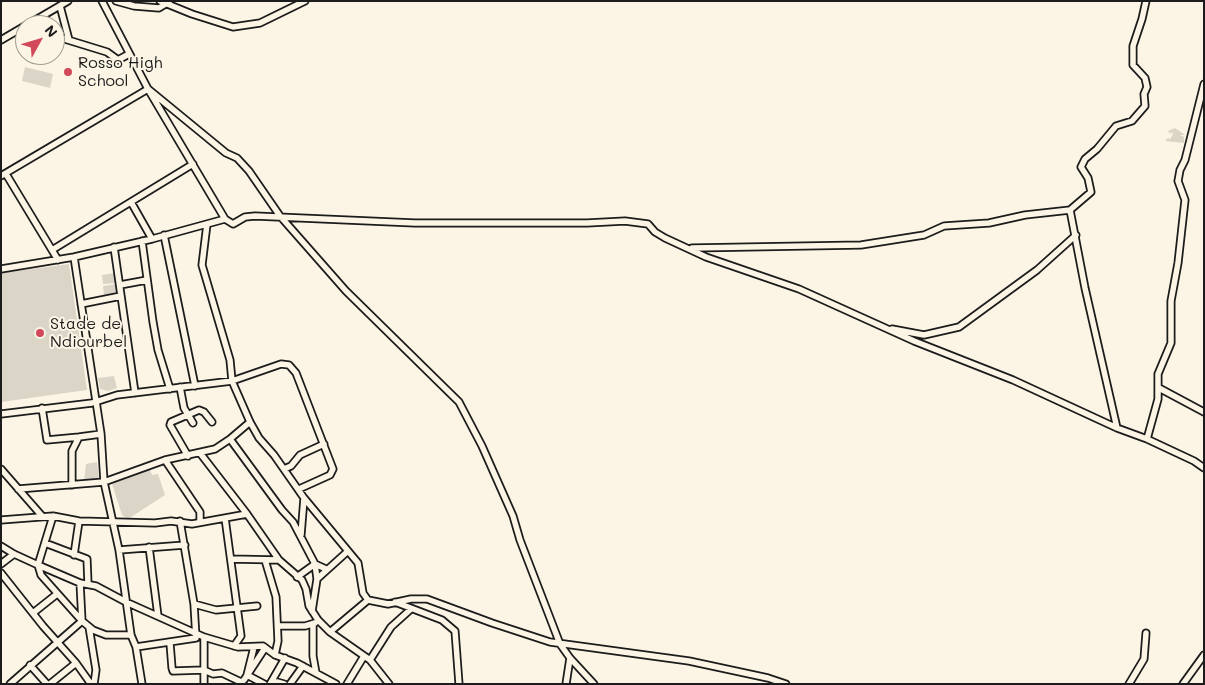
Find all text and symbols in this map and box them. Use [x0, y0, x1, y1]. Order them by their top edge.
north arrow [15, 15, 65, 65]
text: N [41, 21, 62, 41]
place label: Rosso High School [78, 53, 163, 91]
marker: Rosso High School [62, 66, 74, 78]
place label: Stade de Ndiourbel [50, 314, 127, 352]
marker: Stade de Ndiourbel [34, 327, 46, 339]

